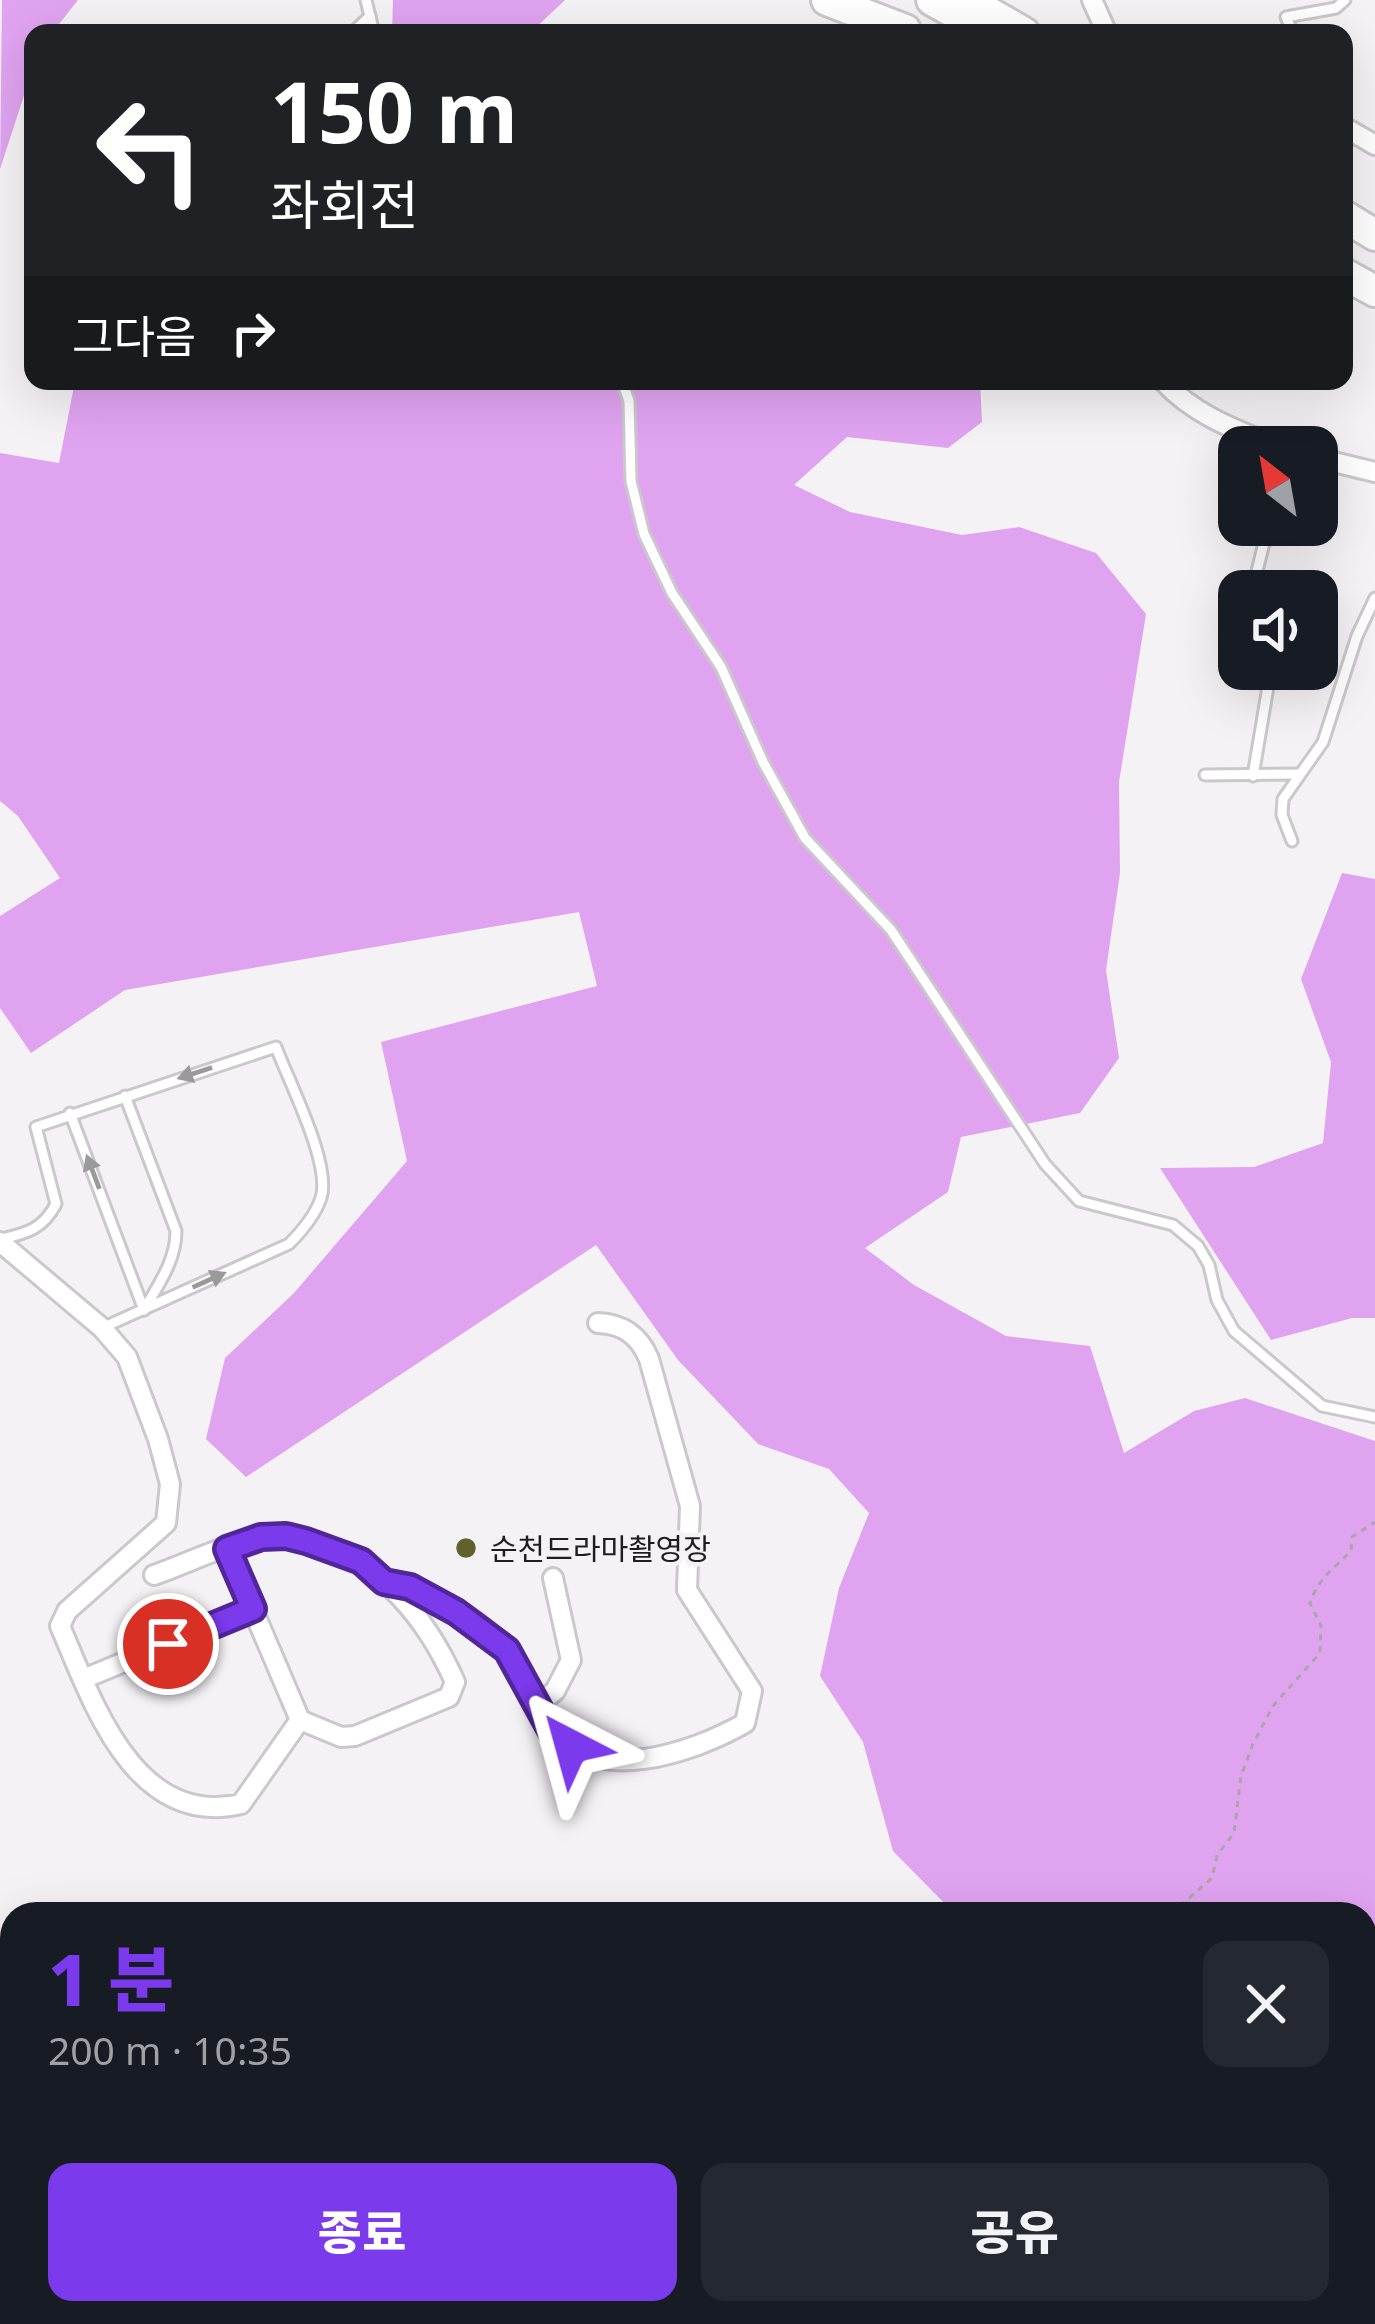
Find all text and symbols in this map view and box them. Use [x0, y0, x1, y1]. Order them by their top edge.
text: 150 m [270, 53, 518, 168]
icon: left [72, 72, 228, 228]
text: 좌회전 [270, 167, 419, 241]
icon: right [220, 300, 286, 366]
text: 그다음 [72, 305, 196, 366]
north arrow [1218, 426, 1338, 546]
map controls [1218, 426, 1338, 690]
button: sound [1218, 570, 1338, 690]
one-way arrow [176, 1065, 213, 1084]
one-way arrow [82, 1154, 101, 1190]
one-way arrow [192, 1270, 227, 1290]
place label: 순천드라마촬영장 [490, 1528, 711, 1569]
marker: 순천드라마촬영장 [453, 1535, 479, 1561]
pin [117, 1593, 219, 1695]
icon: arrive [135, 1611, 201, 1677]
position arrow [508, 1683, 634, 1809]
text: 1 분 [48, 1929, 175, 2027]
button: close [1203, 1941, 1329, 2067]
text: 200 m · 10:35 [48, 2023, 292, 2076]
button: 종료 [48, 2163, 677, 2301]
button: 공유 [701, 2163, 1329, 2301]

